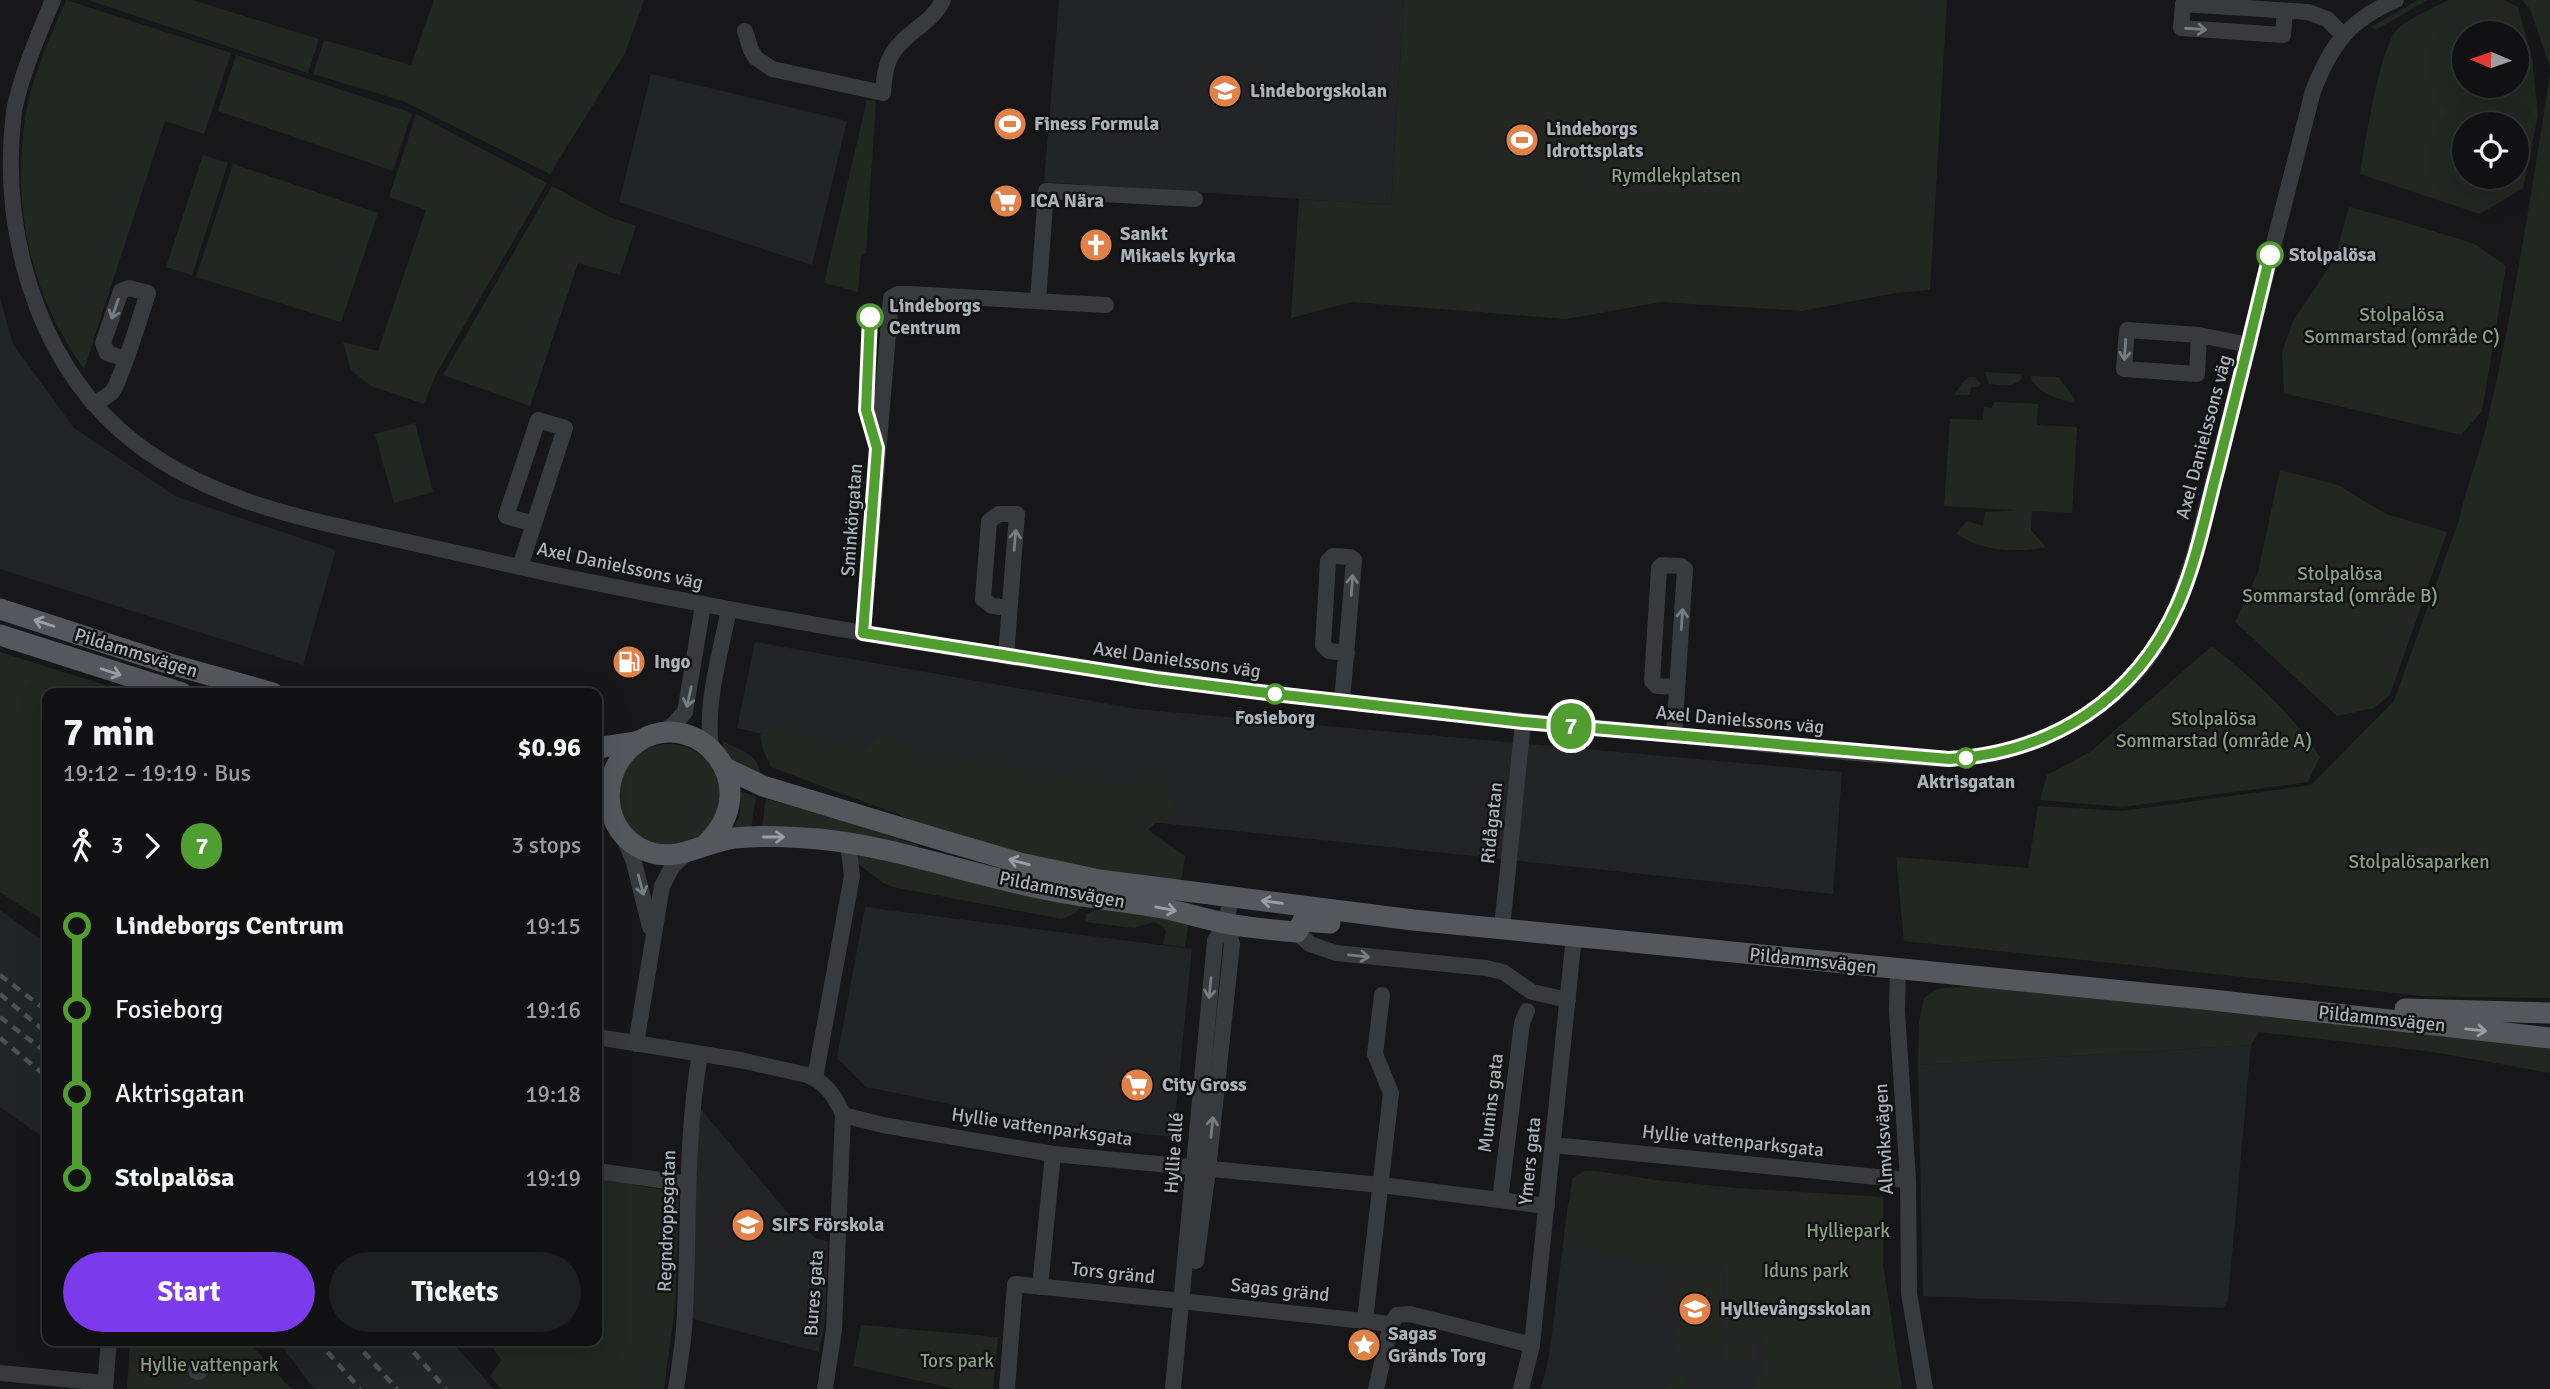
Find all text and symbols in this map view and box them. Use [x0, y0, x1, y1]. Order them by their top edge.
north arrow [2452, 21, 2529, 98]
map controls [2452, 21, 2529, 189]
one-way arrow [2184, 23, 2207, 36]
school or university icon: Lindeborgskolan [1206, 72, 1244, 110]
place label: Lindeborgskolan [1250, 79, 1387, 103]
sports icon: Finess Formula [991, 105, 1029, 143]
place label: Finess Formula [1034, 112, 1159, 136]
button: locate [2452, 112, 2529, 189]
place label: Lindeborgs Idrottsplats [1546, 117, 1643, 163]
sports icon: Lindeborgs Idrottsplats [1503, 121, 1541, 159]
park label: Rymdlekplatsen [1611, 164, 1741, 188]
supermarket icon: ICA Nära [987, 182, 1025, 220]
place label: ICA Nära [1030, 189, 1104, 213]
place label: Sankt Mikaels kyrka [1120, 222, 1236, 268]
church icon: Sankt Mikaels kyrka [1077, 226, 1115, 264]
marker: Stolpalösa [2257, 242, 2283, 268]
place label: Stolpalösa [2289, 243, 2376, 267]
place label: Lindeborgs Centrum [889, 294, 980, 340]
one-way arrow [108, 297, 120, 319]
park label: Stolpalösa Sommarstad (område C) [2304, 303, 2500, 349]
marker: Lindeborgs Centrum [857, 304, 883, 330]
one-way arrow [2119, 338, 2132, 361]
street label: Axel Danielssons väg [2171, 352, 2237, 522]
street label: Sminkörgatan [836, 463, 868, 577]
one-way arrow [1009, 529, 1022, 552]
street label: Axel Danielssons väg [535, 537, 705, 595]
park label: Stolpalösa Sommarstad (område B) [2242, 562, 2438, 608]
one-way arrow [1346, 574, 1359, 597]
one-way arrow [1676, 608, 1689, 631]
one-way arrow [33, 616, 55, 629]
street label: Pildammsvägen [71, 623, 201, 683]
street label: Axel Danielssons väg [1092, 636, 1262, 684]
fuel station icon: Ingo [610, 643, 648, 681]
place label: Ingo [654, 650, 691, 674]
one-way arrow [100, 667, 122, 679]
marker: Fosieborg [1265, 684, 1285, 704]
one-way arrow [681, 685, 695, 708]
street label: Axel Danielssons väg [1655, 701, 1825, 739]
line badge: 7 [1548, 703, 1594, 749]
place label: Fosieborg [1235, 706, 1315, 730]
park label: Stolpalösa Sommarstad (område A) [2116, 707, 2312, 753]
text: 7 min [63, 709, 155, 756]
text: 7 [1565, 711, 1577, 741]
text: $0.96 [517, 732, 581, 764]
marker: Aktrisgatan [1956, 748, 1976, 768]
text: 19:12 – 19:19 · Bus [63, 759, 251, 788]
place label: Aktrisgatan [1917, 770, 2015, 794]
street label: Ridågatan [1476, 781, 1508, 865]
icon: walk [63, 827, 101, 865]
icon: forward [133, 827, 171, 865]
one-way arrow [762, 830, 785, 844]
text: 3 [111, 831, 123, 860]
text: 7 [195, 831, 208, 861]
text: 3 stops [511, 831, 581, 860]
park label: Stolpalösaparken [2348, 850, 2490, 874]
one-way arrow [1008, 855, 1030, 868]
street label: Pildammsvägen [997, 866, 1127, 914]
one-way arrow [635, 874, 648, 896]
one-way arrow [1262, 896, 1284, 909]
one-way arrow [1154, 903, 1177, 916]
text: Lindeborgs Centrum [115, 910, 344, 942]
text: 19:15 [525, 912, 581, 941]
street label: Pildammsvägen [1748, 942, 1878, 980]
one-way arrow [1347, 949, 1370, 962]
one-way arrow [1203, 976, 1216, 999]
text: Fosieborg [115, 994, 223, 1026]
text: 19:16 [525, 996, 581, 1025]
street label: Pildammsvägen [2317, 1000, 2447, 1038]
one-way arrow [2464, 1023, 2487, 1036]
street label: Munins gata [1473, 1052, 1509, 1154]
supermarket icon: City Gross [1118, 1066, 1156, 1104]
place label: City Gross [1162, 1073, 1247, 1097]
text: Aktrisgatan [115, 1078, 245, 1110]
text: 19:18 [525, 1080, 581, 1109]
street label: Almviksvägen [1869, 1083, 1899, 1195]
street label: Hyllie vattenparksgata [950, 1102, 1134, 1152]
street label: Hyllie allé [1159, 1112, 1189, 1194]
one-way arrow [1206, 1116, 1219, 1138]
street label: Ymers gata [1513, 1116, 1547, 1206]
street label: Hyllie vattenparksgata [1641, 1120, 1825, 1162]
street label: Regndroppsgatan [653, 1150, 681, 1292]
text: Stolpalösa [115, 1162, 234, 1194]
text: 19:19 [525, 1164, 581, 1193]
school or university icon: SIFS Förskola [729, 1206, 767, 1244]
place label: SIFS Förskola [772, 1213, 884, 1237]
park label: Hylliepark [1806, 1219, 1890, 1243]
street label: Bures gata [799, 1249, 829, 1337]
button: Start [63, 1252, 315, 1332]
button: Tickets [329, 1252, 581, 1332]
street label: Tors gränd [1070, 1257, 1156, 1289]
park label: Iduns park [1763, 1259, 1849, 1283]
street label: Sagas gränd [1229, 1273, 1331, 1307]
school or university icon: Hyllievångsskolan [1676, 1290, 1714, 1328]
place label: Hyllievångsskolan [1720, 1297, 1871, 1321]
place label: Sagas Gränds Torg [1388, 1322, 1486, 1368]
place icon: Sagas Gränds Torg [1345, 1326, 1383, 1364]
park label: Tors park [920, 1349, 994, 1373]
park label: Hyllie vattenpark [140, 1353, 279, 1377]

